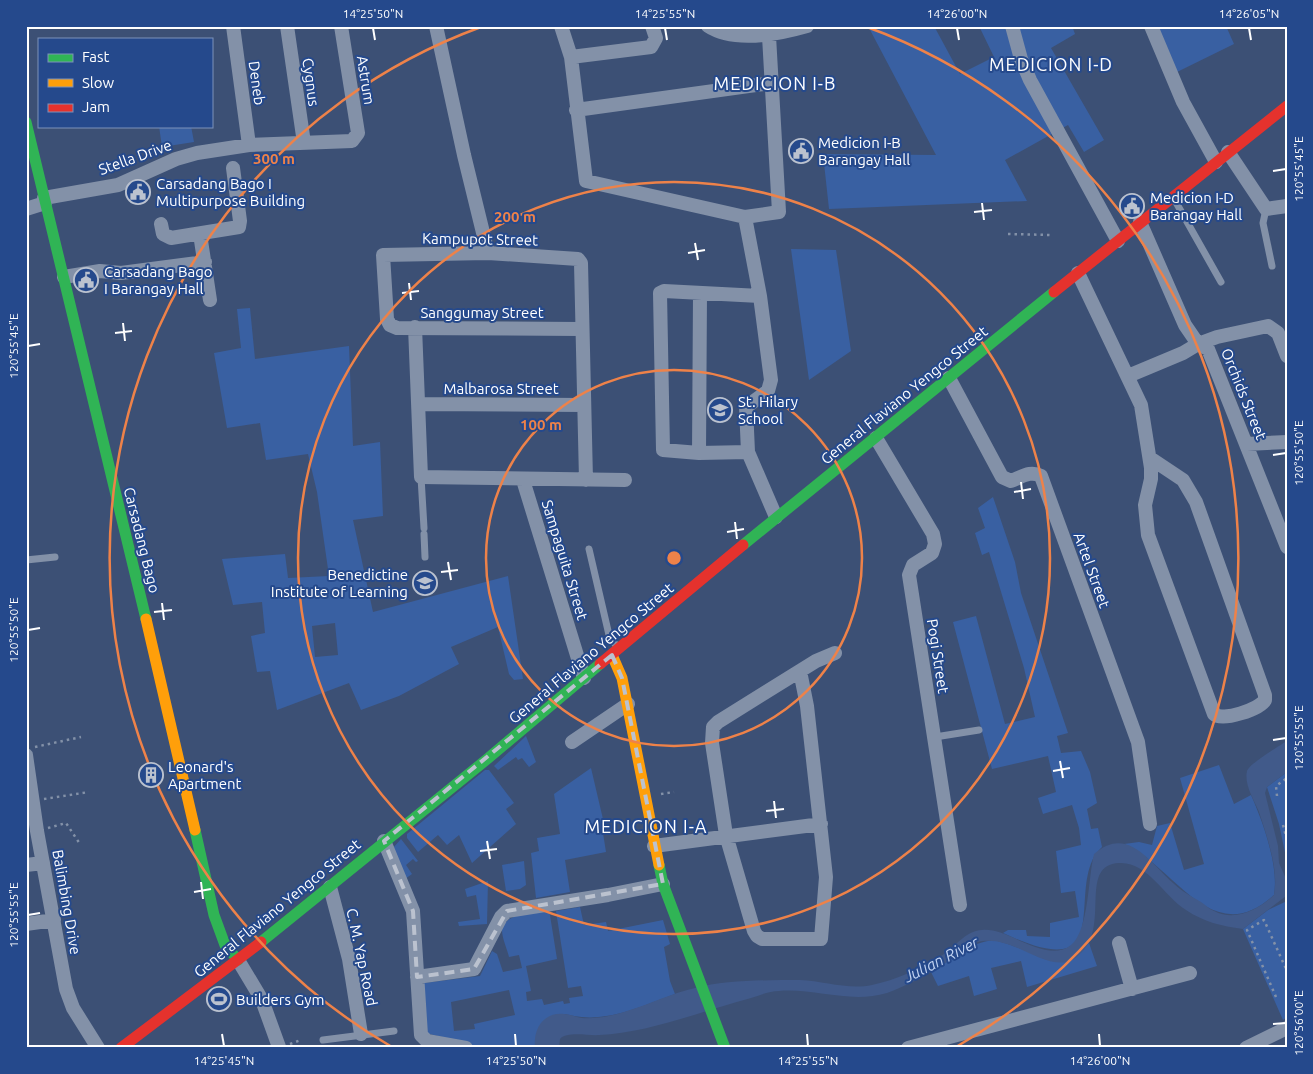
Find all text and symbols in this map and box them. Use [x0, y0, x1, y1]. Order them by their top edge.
text: 14°25'50"N [343, 7, 403, 20]
text: 14°25'55"N [635, 7, 695, 20]
text: 14°26'00"N [927, 7, 987, 20]
text: 14°26'05"N [1219, 7, 1279, 20]
legend [38, 38, 212, 128]
text: Fast [82, 48, 110, 65]
street label: Astrum [354, 54, 378, 106]
district label: MEDICION I-D [989, 54, 1113, 74]
street label: Cygnus [299, 57, 323, 107]
street label: Deneb [245, 60, 269, 106]
district label: MEDICION I-B [714, 73, 836, 93]
text: Slow [82, 74, 115, 91]
text: Jam [82, 98, 110, 115]
place label: Medicion I-B Barangay Hall [818, 134, 910, 168]
street label: Stella Drive [96, 136, 174, 178]
text: 120°55'45"E [1292, 136, 1305, 202]
public building icon: Medicion I-B Barangay Hall [788, 138, 814, 164]
text: 300 m [253, 150, 295, 167]
place label: Carsadang Bago I Multipurpose Building [156, 175, 305, 209]
public building icon: Carsadang Bago I Multipurpose Building [125, 179, 151, 205]
place label: Medicion I-D Barangay Hall [1150, 189, 1242, 223]
public building icon: Medicion I-D Barangay Hall [1119, 193, 1145, 219]
text: 200 m [494, 208, 536, 225]
street label: Kampupot Street [422, 229, 538, 249]
place label: Carsadang Bago I Barangay Hall [104, 263, 213, 297]
public building icon: Carsadang Bago I Barangay Hall [73, 267, 99, 293]
street label: Sanggumay Street [420, 304, 544, 321]
text: 120°55'45"E [7, 313, 20, 379]
street label: General Flaviano Yengco Street [817, 322, 991, 467]
street label: Orchids Street [1218, 346, 1270, 442]
street label: Malbarosa Street [443, 380, 559, 397]
place label: St. Hilary School [738, 393, 798, 427]
school or university icon: St. Hilary School [707, 397, 733, 423]
text: 100 m [520, 416, 562, 433]
text: 120°55'50"E [1292, 420, 1305, 486]
street label: Carsadang Bago [121, 485, 163, 595]
street label: Sampaguita Street [539, 498, 591, 622]
street label: Artel Street [1071, 530, 1114, 610]
centre of rings [665, 549, 683, 567]
place label: Benedictine Institute of Learning [271, 566, 408, 600]
school or university icon: Benedictine Institute of Learning [412, 570, 438, 596]
street label: General Flaviano Yengco Street [505, 579, 677, 727]
text: 120°55'50"E [7, 597, 20, 663]
street label: Pogi Street [924, 618, 952, 695]
text: 120°55'55"E [1292, 705, 1305, 771]
place label: Leonard's Apartment [168, 758, 242, 792]
building icon: Leonard's Apartment [138, 762, 164, 788]
district label: MEDICION I-A [584, 816, 708, 836]
street label: General Flaviano Yengco Street [190, 835, 364, 980]
street label: Balimbing Drive [49, 848, 85, 956]
text: 120°55'55"E [7, 882, 20, 948]
street label: C. M. Yap Road [343, 907, 381, 1007]
water label: Julian River [900, 932, 982, 986]
sports icon: Builders Gym [206, 986, 232, 1012]
text: 120°56'00"E [1292, 990, 1305, 1056]
place label: Builders Gym [236, 991, 324, 1008]
text: 14°25'45"N [194, 1054, 254, 1067]
text: 14°25'50"N [486, 1054, 546, 1067]
text: 14°25'55"N [778, 1054, 838, 1067]
text: 14°26'00"N [1070, 1054, 1130, 1067]

